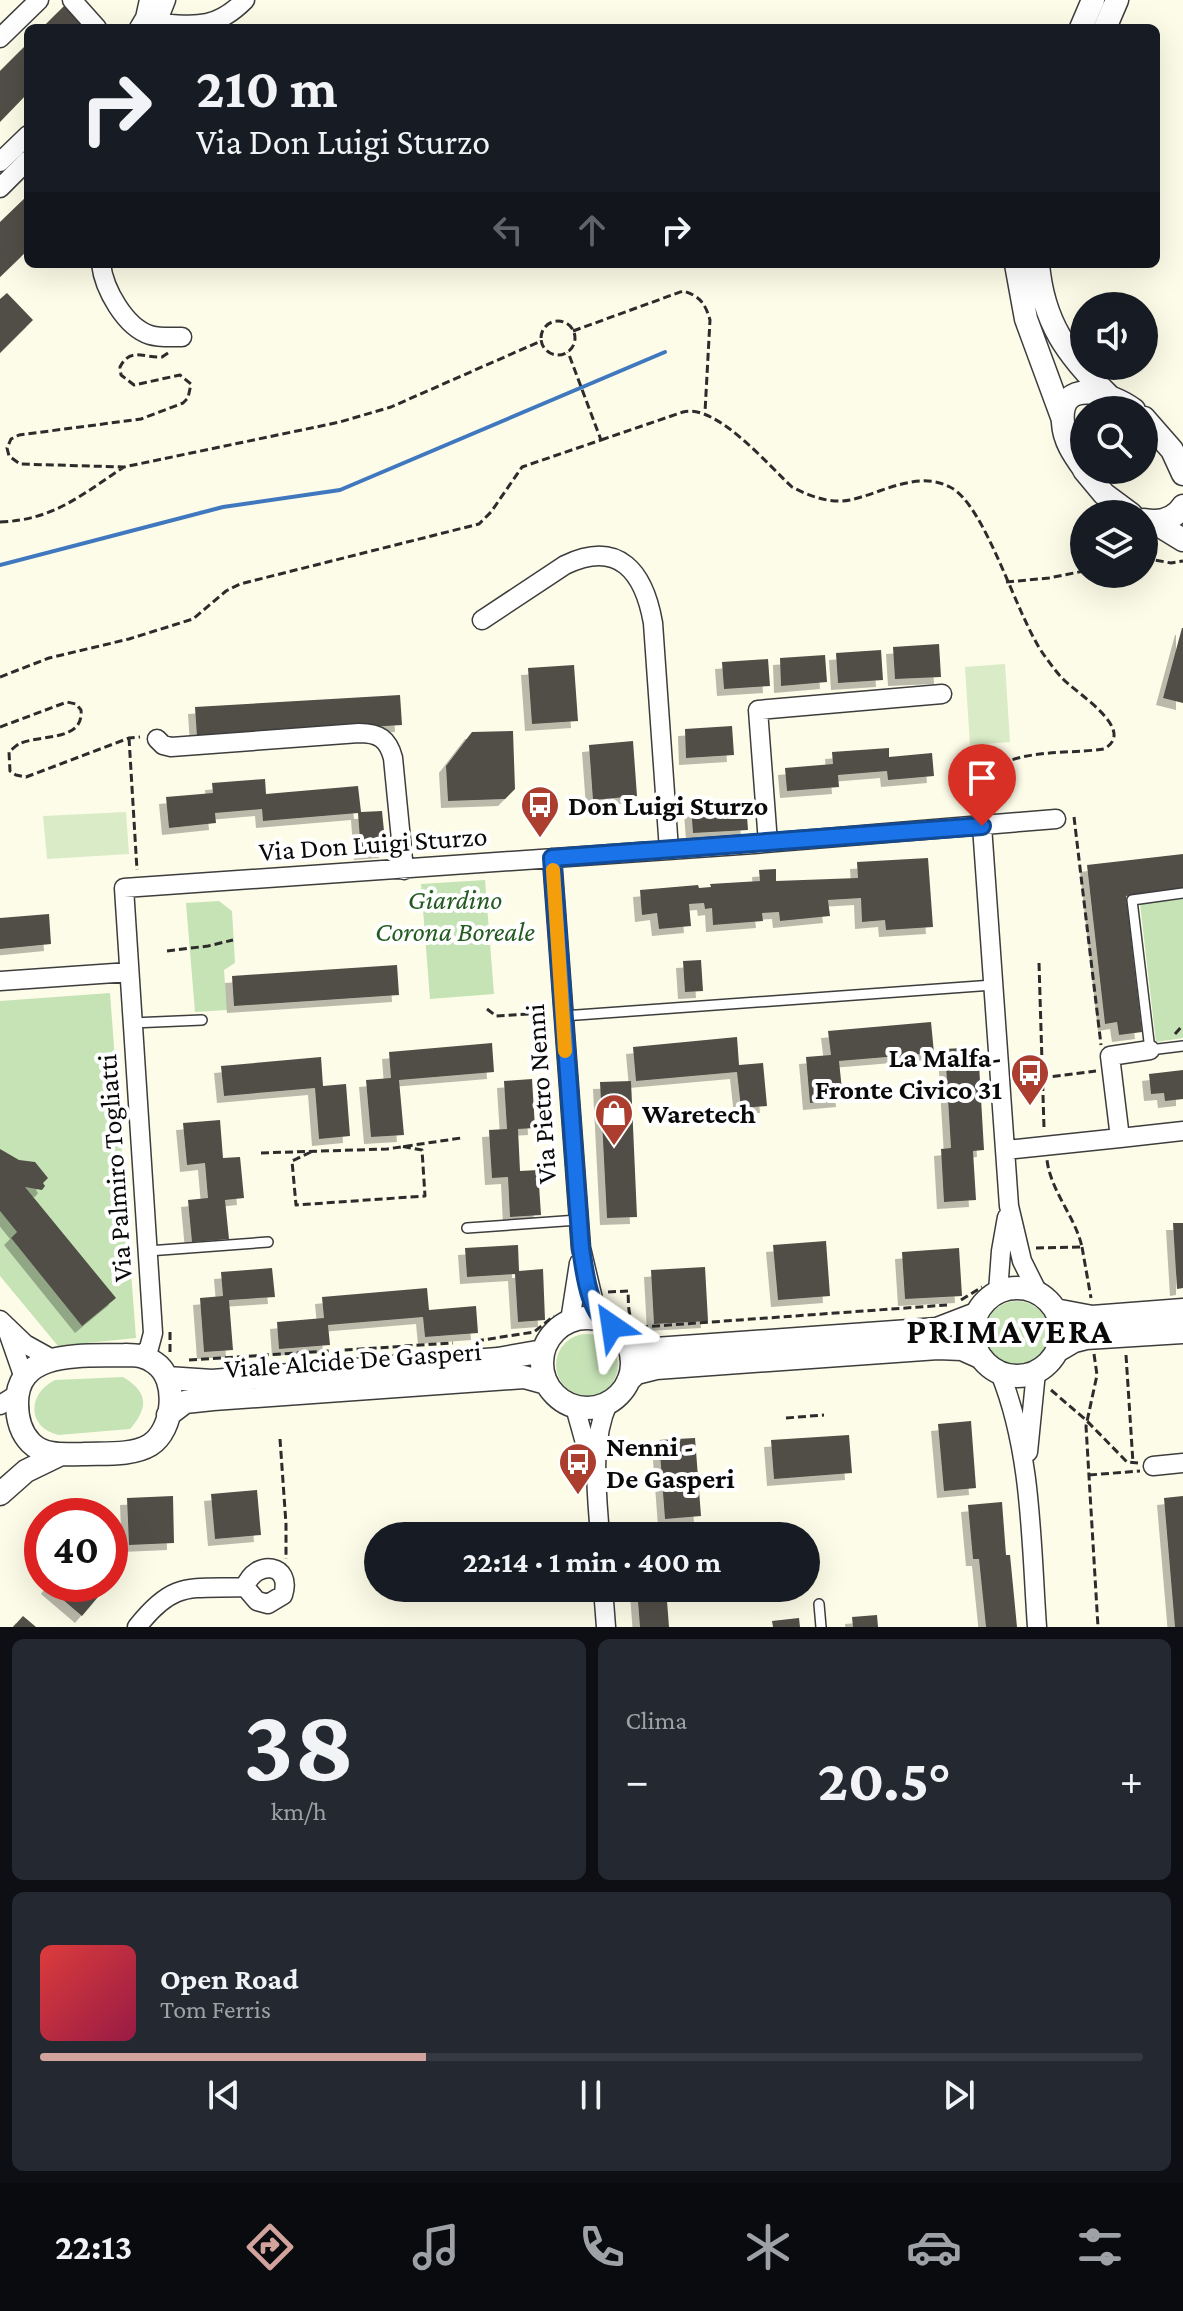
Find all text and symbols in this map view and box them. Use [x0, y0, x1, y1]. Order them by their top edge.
icon: right [64, 56, 168, 160]
text: 210 m [196, 57, 338, 119]
text: Via Don Luigi Sturzo [196, 122, 490, 162]
icon: left [486, 208, 530, 252]
icon: ahead [570, 208, 614, 252]
icon: right [654, 208, 698, 252]
map controls [1070, 292, 1158, 588]
button: sound [1070, 292, 1158, 380]
button: search [1070, 396, 1158, 484]
button: layers [1070, 500, 1158, 588]
pin [948, 744, 1016, 826]
icon: arrive [960, 756, 1004, 800]
bus stop icon: Don Luigi Sturzo [519, 784, 561, 839]
place label: Don Luigi Sturzo [568, 790, 768, 821]
street label: Via Don Luigi Sturzo [258, 820, 488, 867]
park label: Giardino Corona Boreale [375, 884, 535, 947]
street label: Via Pietro Nenni [519, 1003, 562, 1185]
place label: La Malfa- Fronte Civico 31 [815, 1042, 1002, 1105]
bus stop icon: La Malfa- Fronte Civico 31 [1009, 1052, 1051, 1107]
street label: Via Palmiro Togliatti [91, 1053, 138, 1283]
shop icon: Waretech [593, 1092, 635, 1147]
place label: Waretech [641, 1098, 756, 1129]
position arrow [570, 1284, 654, 1368]
district label: PRIMAVERA [906, 1311, 1114, 1351]
street label: Viale Alcide De Gasperi [224, 1335, 482, 1384]
place label: Nenni - De Gasperi [606, 1431, 735, 1494]
bus stop icon: Nenni - De Gasperi [557, 1441, 599, 1496]
speed limit sign: 40 [24, 1498, 128, 1602]
text: 22:14 · 1 min · 400 m [463, 1545, 721, 1578]
text: 38 [243, 1687, 354, 1802]
text: Clima [626, 1706, 687, 1735]
text: 20.5° [817, 1746, 951, 1813]
text: − [626, 1756, 649, 1804]
text: + [1120, 1756, 1143, 1804]
text: km/h [271, 1797, 327, 1826]
text: Open Road [160, 1962, 299, 1995]
text: Tom Ferris [160, 1995, 271, 2024]
icon: previous [202, 2073, 246, 2117]
icon: pause [569, 2073, 613, 2117]
icon: next [937, 2073, 981, 2117]
icon: directions [242, 2219, 298, 2275]
icon: music [408, 2219, 464, 2275]
icon: phone [574, 2219, 630, 2275]
icon: climate [740, 2219, 796, 2275]
icon: car [906, 2219, 962, 2275]
icon: filters [1072, 2219, 1128, 2275]
text: 22:13 [55, 2227, 132, 2267]

